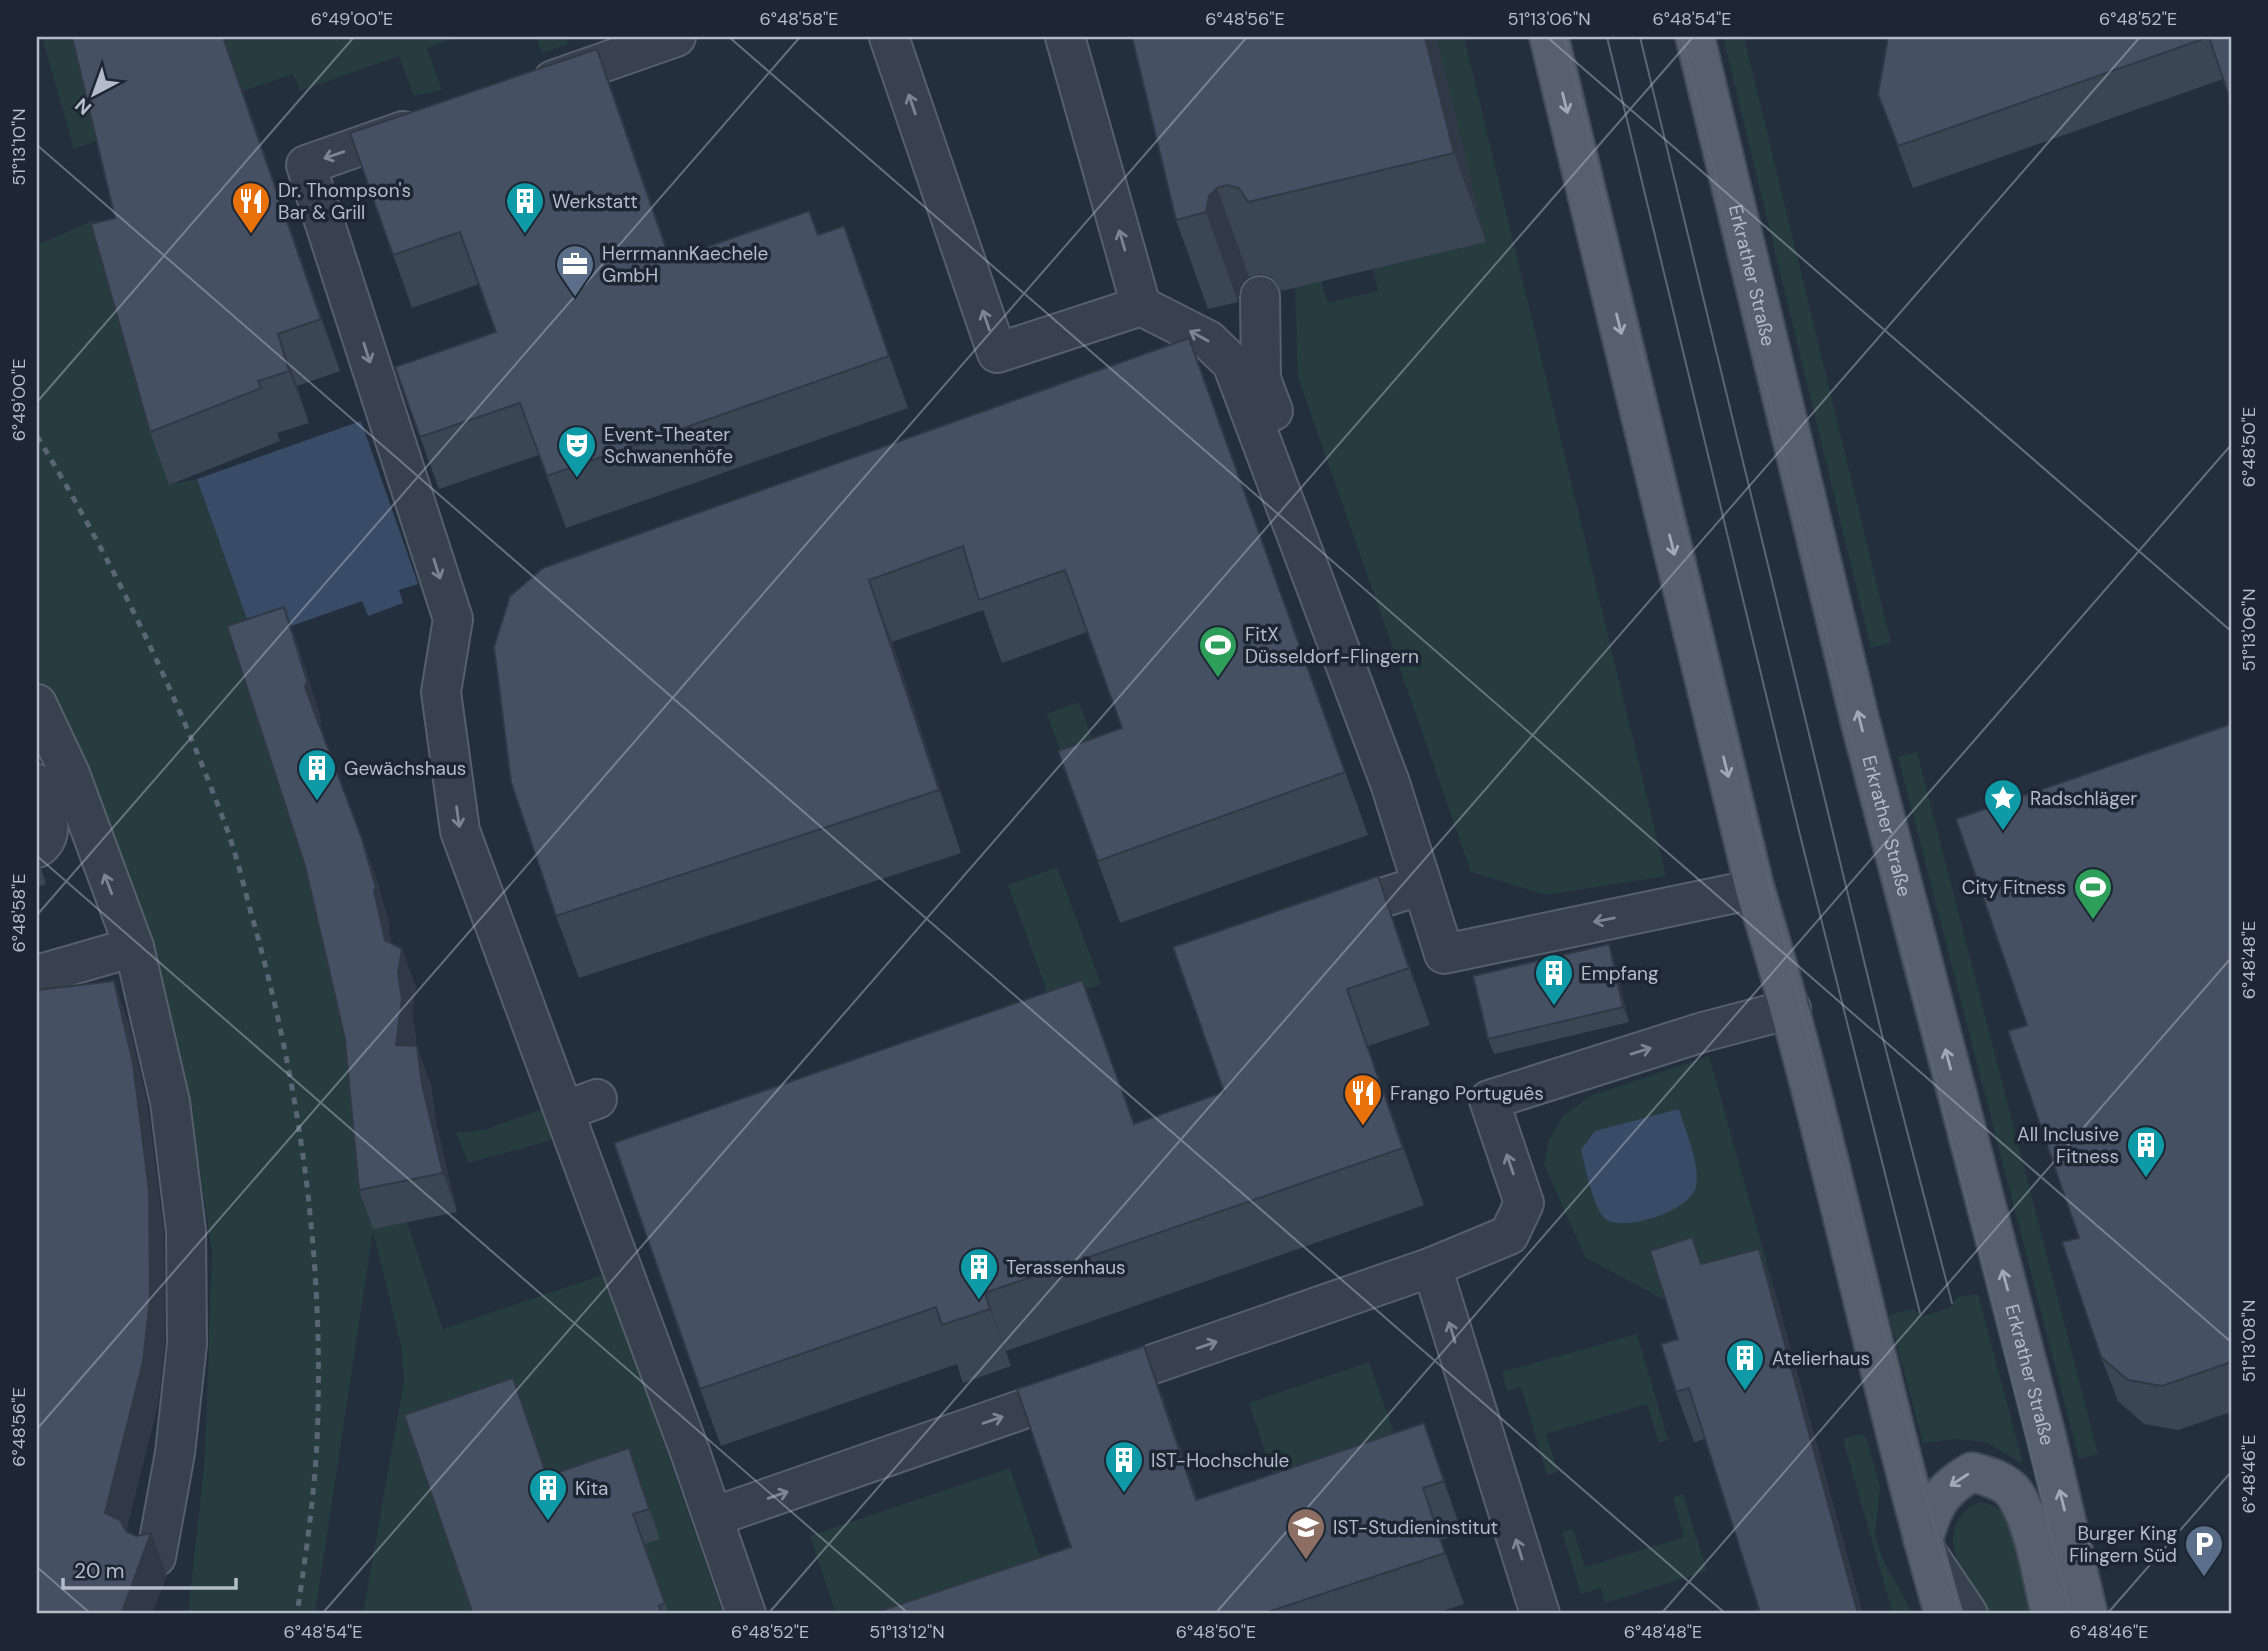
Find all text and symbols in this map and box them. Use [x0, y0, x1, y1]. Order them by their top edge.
text: 6°49'00"E [311, 7, 393, 31]
text: 6°48'58"E [759, 7, 839, 31]
text: 6°48'56"E [1205, 7, 1285, 31]
text: 51°13'06"N [1507, 7, 1591, 31]
text: 6°48'54"E [1653, 7, 1731, 31]
text: 6°48'52"E [2099, 7, 2177, 31]
north arrow [60, 60, 130, 130]
one-way arrow [1559, 91, 1573, 114]
text: N [70, 92, 97, 120]
one-way arrow [905, 94, 917, 116]
text: 51°13'10"N [7, 108, 31, 186]
one-way arrow [323, 149, 345, 162]
place label: Dr. Thompson's Bar & Grill [278, 178, 411, 225]
restaurant icon: Dr. Thompson's Bar & Grill [230, 180, 272, 235]
building icon: Werkstatt [504, 180, 546, 235]
place label: Werkstatt [552, 189, 638, 214]
street label: Erkrather Straße [1723, 202, 1782, 348]
one-way arrow [1115, 230, 1128, 252]
place label: HerrmannKaechele GmbH [602, 241, 768, 288]
office icon: HerrmannKaechele GmbH [554, 243, 596, 298]
one-way arrow [979, 309, 991, 331]
one-way arrow [1613, 312, 1626, 335]
one-way arrow [1190, 329, 1210, 343]
one-way arrow [361, 342, 374, 364]
text: 6°49'00"E [7, 359, 31, 441]
text: 6°48'50"E [2237, 407, 2261, 487]
place label: Event-Theater Schwanenhöfe [604, 422, 733, 469]
theatre icon: Event-Theater Schwanenhöfe [556, 424, 598, 479]
one-way arrow [1666, 533, 1679, 556]
one-way arrow [431, 558, 444, 580]
text: 51°13'06"N [2237, 588, 2261, 672]
place label: FitX Düsseldorf-Flingern [1245, 622, 1419, 669]
sports icon: FitX Düsseldorf-Flingern [1197, 624, 1239, 679]
one-way arrow [1853, 710, 1866, 733]
building icon: Gewächshaus [296, 747, 338, 802]
street label: Erkrather Straße [1857, 753, 1918, 899]
one-way arrow [1720, 755, 1733, 777]
place label: Gewächshaus [344, 756, 466, 781]
place icon: Radschläger [1982, 777, 2024, 832]
place label: Radschläger [2030, 786, 2137, 811]
one-way arrow [451, 805, 464, 828]
sports icon: City Fitness [2072, 866, 2114, 921]
text: 6°48'58"E [7, 873, 31, 953]
one-way arrow [101, 873, 114, 895]
place label: City Fitness [1962, 875, 2066, 900]
one-way arrow [1593, 914, 1616, 928]
text: 6°48'48"E [2237, 921, 2261, 999]
building icon: Empfang [1533, 952, 1575, 1007]
place label: Empfang [1581, 961, 1659, 986]
one-way arrow [1630, 1044, 1652, 1057]
one-way arrow [1941, 1049, 1954, 1071]
restaurant icon: Frango Português [1342, 1072, 1384, 1127]
place label: Frango Português [1390, 1081, 1544, 1106]
place label: All Inclusive Fitness [2017, 1122, 2119, 1169]
building icon: All Inclusive Fitness [2125, 1124, 2167, 1179]
one-way arrow [1503, 1154, 1516, 1176]
building icon: Terassenhaus [958, 1246, 1000, 1301]
place label: Terassenhaus [1006, 1255, 1126, 1280]
one-way arrow [1998, 1269, 2011, 1292]
text: 51°13'08"N [2237, 1300, 2261, 1382]
street label: Erkrather Straße [2000, 1301, 2060, 1447]
one-way arrow [1445, 1321, 1458, 1343]
building icon: Atelierhaus [1724, 1337, 1766, 1392]
one-way arrow [1196, 1338, 1218, 1350]
place label: Atelierhaus [1772, 1346, 1870, 1371]
text: 6°48'56"E [7, 1387, 31, 1467]
one-way arrow [981, 1413, 1003, 1425]
text: 6°48'46"E [2237, 1435, 2261, 1513]
building icon: IST-Hochschule [1103, 1439, 1145, 1494]
place label: IST-Hochschule [1151, 1448, 1289, 1473]
building icon: Kita [527, 1467, 569, 1522]
one-way arrow [1950, 1473, 1969, 1488]
place label: Kita [575, 1476, 608, 1501]
one-way arrow [766, 1488, 788, 1500]
one-way arrow [2055, 1489, 2068, 1512]
school or university icon: IST-Studieninstitut [1285, 1506, 1327, 1561]
place label: IST-Studieninstitut [1333, 1515, 1498, 1540]
place label: Burger King Flingern Süd [2069, 1521, 2177, 1568]
parking icon: Burger King Flingern Süd [2183, 1523, 2225, 1578]
one-way arrow [1512, 1538, 1525, 1560]
scale bar [63, 1546, 236, 1590]
text: 20 m [74, 1557, 125, 1585]
text: 6°48'54"E [284, 1620, 362, 1644]
text: 6°48'52"E [731, 1620, 809, 1644]
text: 51°13'12"N [869, 1620, 945, 1644]
text: 6°48'50"E [1176, 1620, 1256, 1644]
text: 6°48'48"E [1624, 1620, 1702, 1644]
text: 6°48'46"E [2070, 1620, 2148, 1644]

